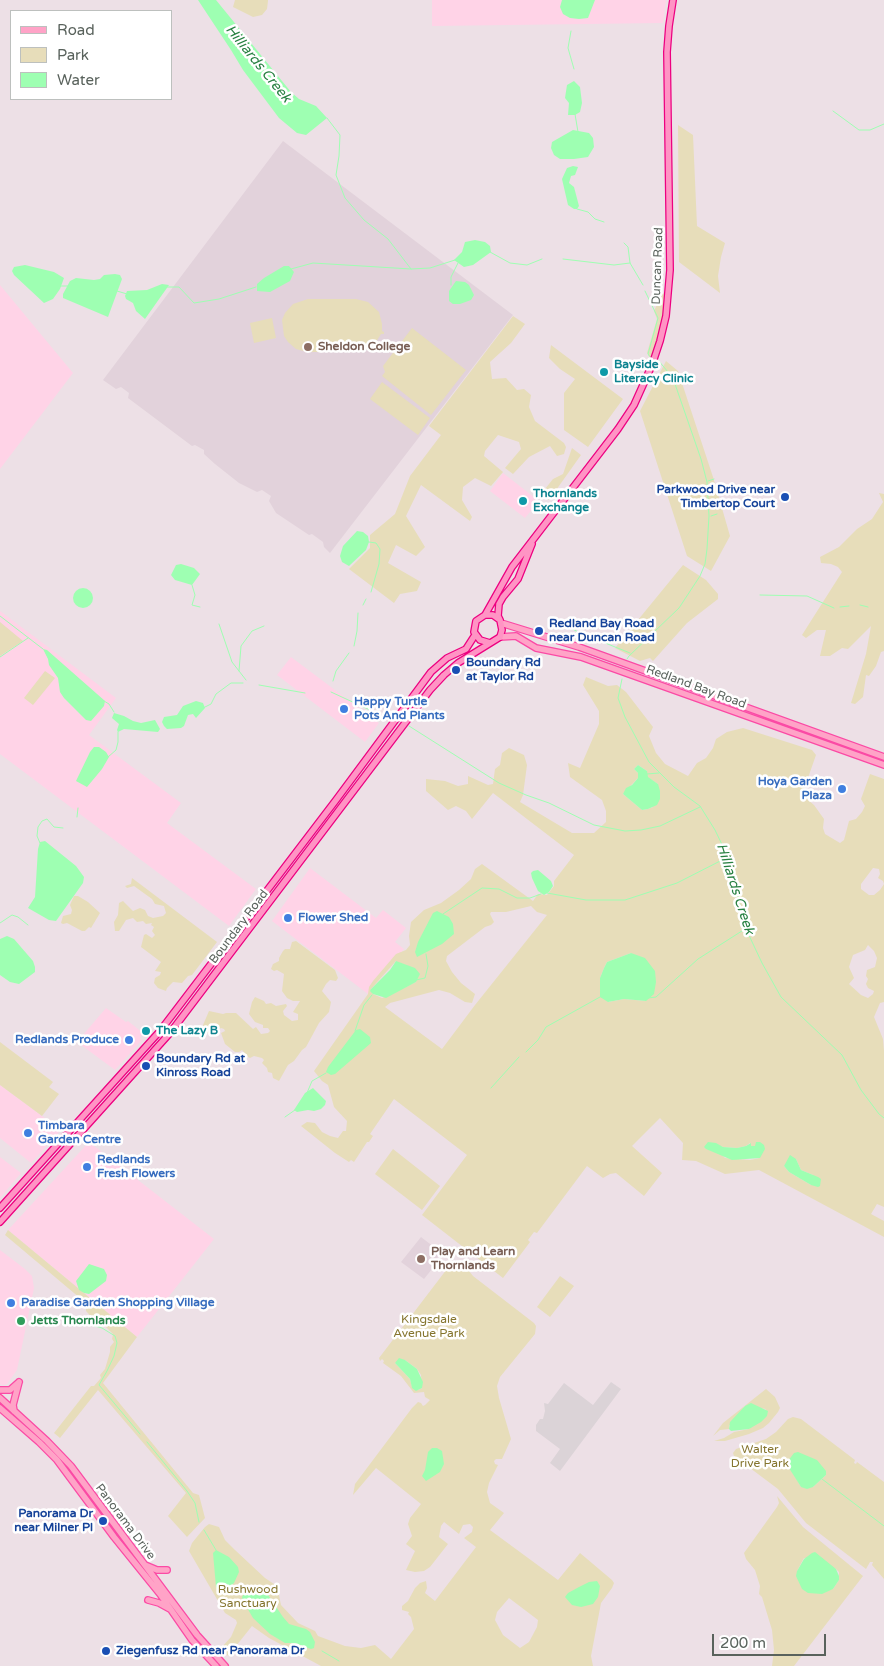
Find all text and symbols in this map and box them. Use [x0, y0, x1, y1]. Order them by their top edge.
legend [10, 10, 172, 100]
text: Road [57, 21, 95, 39]
water label: Hilliards Creek [222, 22, 294, 106]
text: Park [57, 46, 89, 64]
text: Water [57, 71, 100, 89]
street label: Duncan Road [649, 227, 667, 305]
place label: Sheldon College [318, 340, 410, 354]
marker: Sheldon College [302, 341, 314, 353]
place label: Bayside Literacy Clinic [614, 358, 693, 386]
marker: Bayside Literacy Clinic [598, 366, 610, 378]
place label: Parkwood Drive near Timbertop Court [657, 483, 775, 511]
place label: Thornlands Exchange [533, 487, 597, 515]
marker: Parkwood Drive near Timbertop Court [779, 491, 791, 503]
marker: Thornlands Exchange [517, 495, 529, 507]
place label: Redland Bay Road near Duncan Road [549, 617, 655, 645]
marker: Redland Bay Road near Duncan Road [533, 625, 545, 637]
place label: Boundary Rd at Taylor Rd [466, 656, 541, 684]
street label: Redland Bay Road [644, 662, 748, 712]
marker: Boundary Rd at Taylor Rd [450, 664, 462, 676]
place label: Happy Turtle Pots And Plants [354, 695, 445, 723]
marker: Happy Turtle Pots And Plants [338, 703, 350, 715]
place label: Hoya Garden Plaza [758, 775, 832, 803]
marker: Hoya Garden Plaza [836, 783, 848, 795]
water label: Hilliards Creek [712, 841, 758, 937]
street label: Boundary Road [207, 887, 271, 967]
place label: Flower Shed [298, 911, 368, 925]
marker: Flower Shed [282, 912, 294, 924]
place label: The Lazy B [156, 1024, 218, 1038]
marker: The Lazy B [140, 1025, 152, 1037]
place label: Redlands Produce [15, 1033, 119, 1047]
marker: Redlands Produce [123, 1034, 135, 1046]
place label: Boundary Rd at Kinross Road [156, 1052, 245, 1080]
marker: Boundary Rd at Kinross Road [140, 1060, 152, 1072]
place label: Timbara Garden Centre [38, 1119, 121, 1147]
marker: Timbara Garden Centre [22, 1127, 34, 1139]
place label: Redlands Fresh Flowers [97, 1153, 175, 1181]
marker: Redlands Fresh Flowers [81, 1161, 93, 1173]
place label: Play and Learn Thornlands [431, 1245, 515, 1273]
marker: Play and Learn Thornlands [415, 1253, 427, 1265]
place label: Paradise Garden Shopping Village [21, 1296, 214, 1310]
marker: Paradise Garden Shopping Village [5, 1297, 17, 1309]
park label: Kingsdale Avenue Park [393, 1313, 465, 1341]
place label: Jetts Thornlands [31, 1314, 126, 1328]
marker: Jetts Thornlands [15, 1315, 27, 1327]
park label: Walter Drive Park [731, 1443, 789, 1471]
street label: Panorama Drive [92, 1481, 158, 1563]
place label: Panorama Dr near Milner Pl [14, 1507, 93, 1535]
marker: Panorama Dr near Milner Pl [97, 1515, 109, 1527]
park label: Rushwood Sanctuary [218, 1583, 278, 1611]
scale bar [714, 1624, 828, 1656]
text: 200 m [720, 1634, 766, 1652]
place label: Ziegenfusz Rd near Panorama Dr [116, 1644, 304, 1658]
marker: Ziegenfusz Rd near Panorama Dr [100, 1645, 112, 1657]

